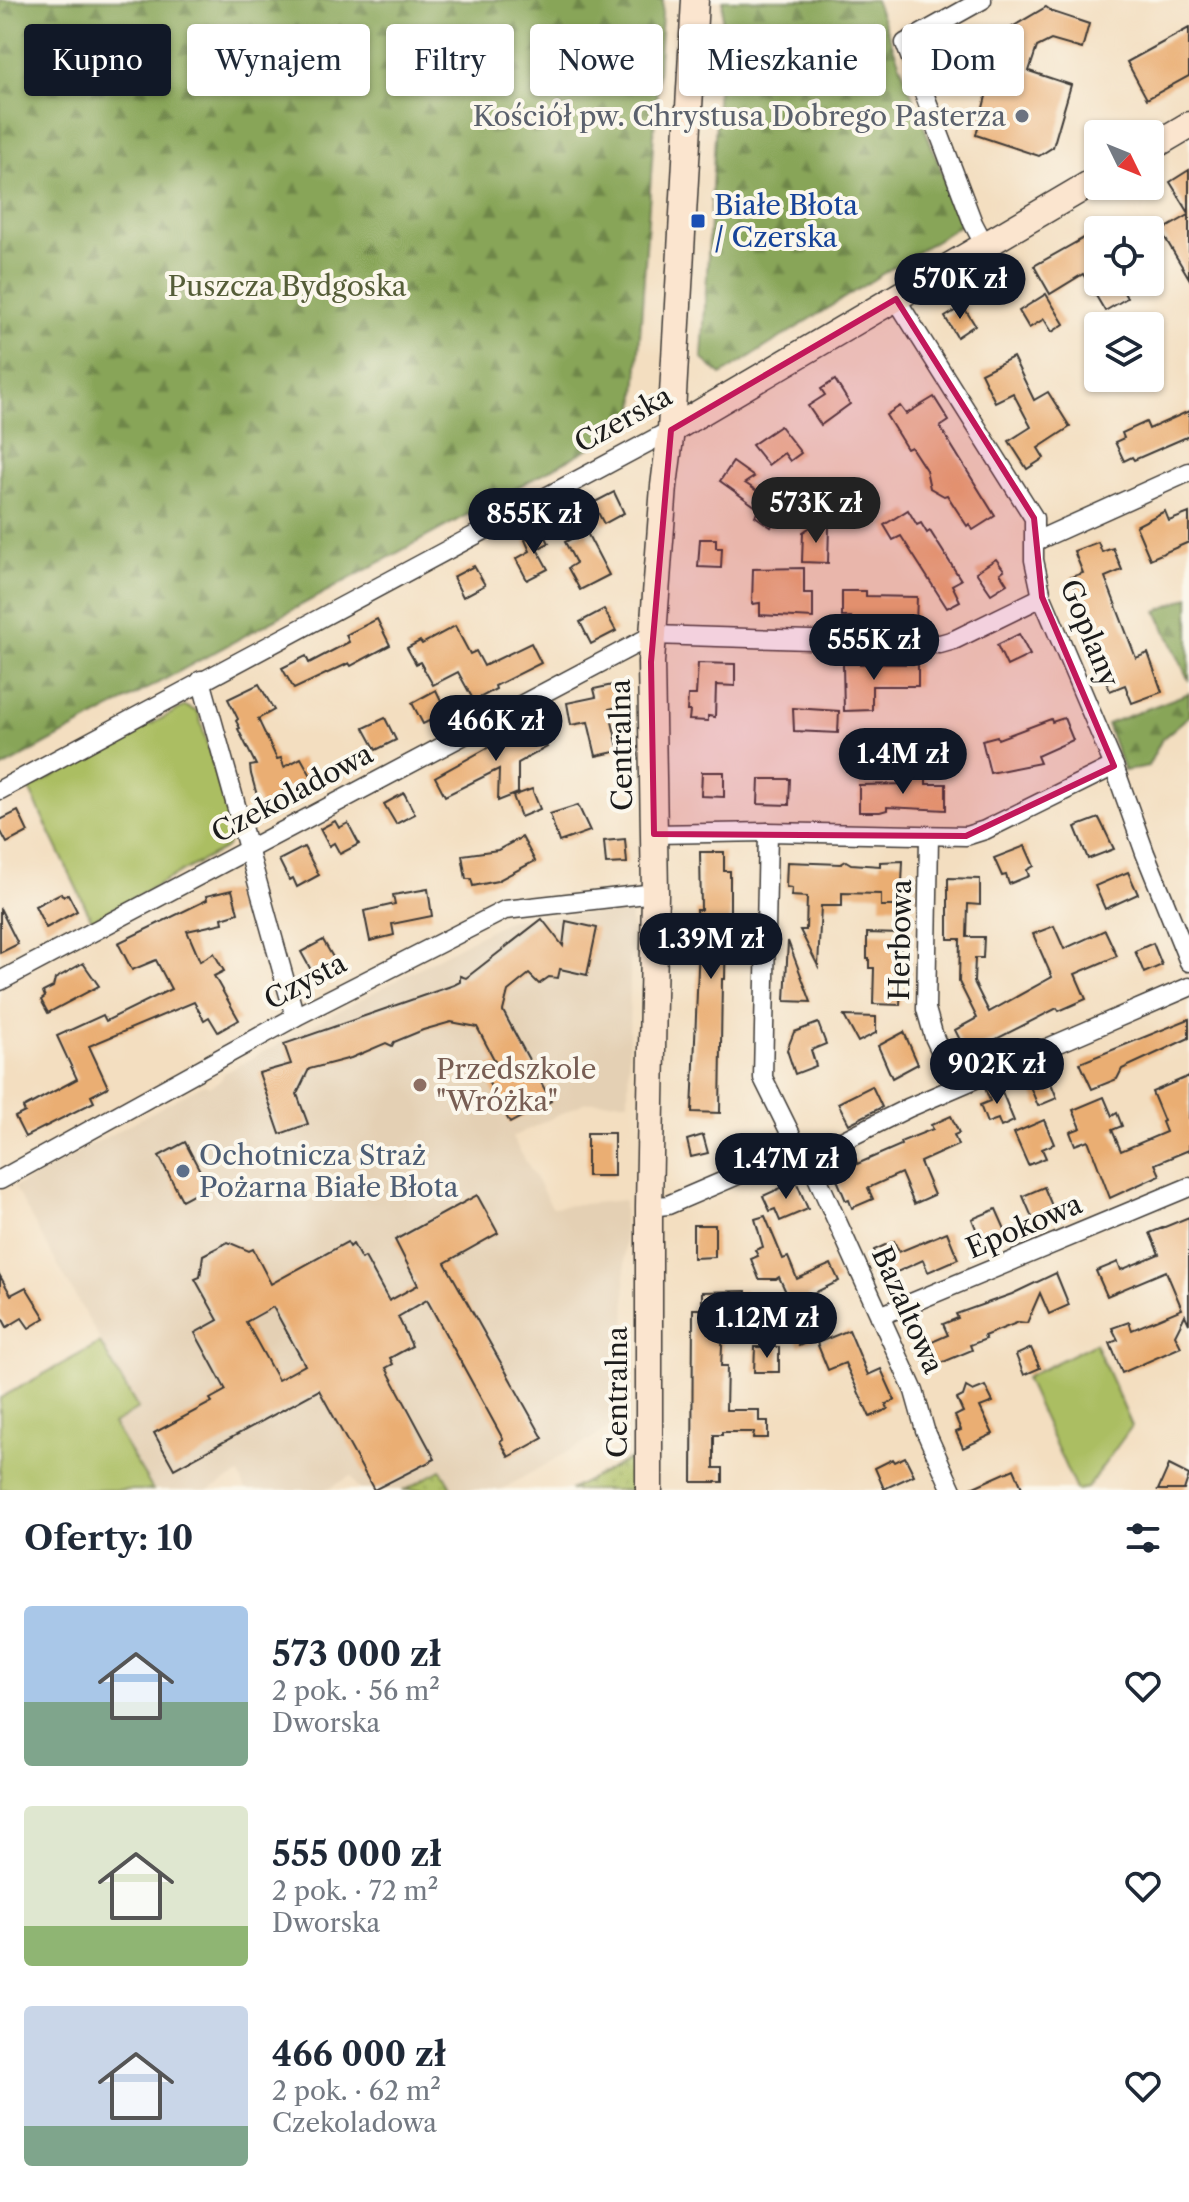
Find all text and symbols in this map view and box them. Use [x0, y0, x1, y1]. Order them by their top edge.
chip: Kupno [24, 24, 171, 96]
chip: Wynajem [187, 24, 370, 96]
chip: Filtry [386, 24, 514, 96]
chip: Nowe [530, 24, 663, 96]
chip: Mieszkanie [679, 24, 886, 96]
chip: Dom [902, 24, 1024, 96]
place label: Kościół pw. Chrystusa Dobrego Pasterza [473, 99, 1006, 133]
marker: Kościół pw. Chrystusa Dobrego Pasterza [1013, 107, 1031, 125]
north arrow [1084, 120, 1164, 200]
map controls [1084, 120, 1164, 392]
place label: Białe Błota / Czerska [714, 188, 858, 254]
marker: Białe Błota / Czerska [689, 212, 707, 230]
button: locate [1084, 216, 1164, 296]
pin: 570K zł [886, 253, 1034, 321]
text: 570K zł [912, 263, 1008, 295]
park label: Puszcza Bydgoska [168, 269, 407, 303]
button: layers [1084, 312, 1164, 392]
street label: Czerska [568, 378, 678, 460]
pin: 573K zł [742, 477, 890, 545]
text: 573K zł [769, 487, 863, 519]
pin: 855K zł [460, 488, 608, 556]
text: 855K zł [486, 498, 582, 530]
street label: Goplany [1053, 574, 1127, 692]
pin: 555K zł [800, 614, 948, 682]
text: 555K zł [827, 624, 921, 656]
street label: Centralna [603, 679, 639, 811]
pin: 466K zł [422, 695, 570, 763]
text: 466K zł [447, 705, 545, 737]
pin: 1.4M zł [829, 728, 977, 796]
street label: Czekoladowa [206, 736, 379, 850]
text: 1.4M zł [857, 738, 949, 770]
street label: Herbowa [882, 879, 918, 1001]
pin: 1.39M zł [628, 913, 794, 981]
text: 1.39M zł [657, 923, 765, 955]
street label: Czysta [258, 945, 352, 1017]
pin: 902K zł [923, 1038, 1071, 1106]
text: 902K zł [948, 1048, 1046, 1080]
place label: Przedszkole "Wróżka" [436, 1052, 596, 1118]
marker: Przedszkole "Wróżka" [411, 1076, 429, 1094]
pin: 1.47M zł [703, 1133, 869, 1201]
place label: Ochotnicza Straż Pożarna Białe Błota [199, 1138, 459, 1204]
text: 1.47M zł [733, 1143, 839, 1175]
marker: Ochotnicza Straż Pożarna Białe Błota [174, 1162, 192, 1180]
street label: Epokowa [961, 1186, 1087, 1266]
street label: Bazaltowa [865, 1241, 951, 1379]
pin: 1.12M zł [684, 1292, 850, 1360]
text: 1.12M zł [715, 1302, 819, 1334]
street label: Centralna [600, 1326, 634, 1458]
icon: filters [1121, 1516, 1165, 1560]
text: Oferty: 10 [24, 1517, 193, 1559]
text: 573 000 zł [272, 1633, 441, 1675]
icon: home [88, 1638, 184, 1734]
icon: heart [1121, 1664, 1165, 1708]
text: 2 pok. · 56 m² [272, 1675, 440, 1707]
text: Dworska [272, 1707, 380, 1739]
text: 555 000 zł [272, 1833, 442, 1875]
icon: home [88, 1838, 184, 1934]
icon: heart [1121, 1864, 1165, 1908]
text: 2 pok. · 72 m² [272, 1875, 438, 1907]
text: Dworska [272, 1907, 380, 1939]
text: 466 000 zł [272, 2033, 446, 2075]
icon: home [88, 2038, 184, 2134]
icon: heart [1121, 2064, 1165, 2108]
text: 2 pok. · 62 m² [272, 2075, 441, 2107]
text: Czekoladowa [272, 2107, 437, 2139]

